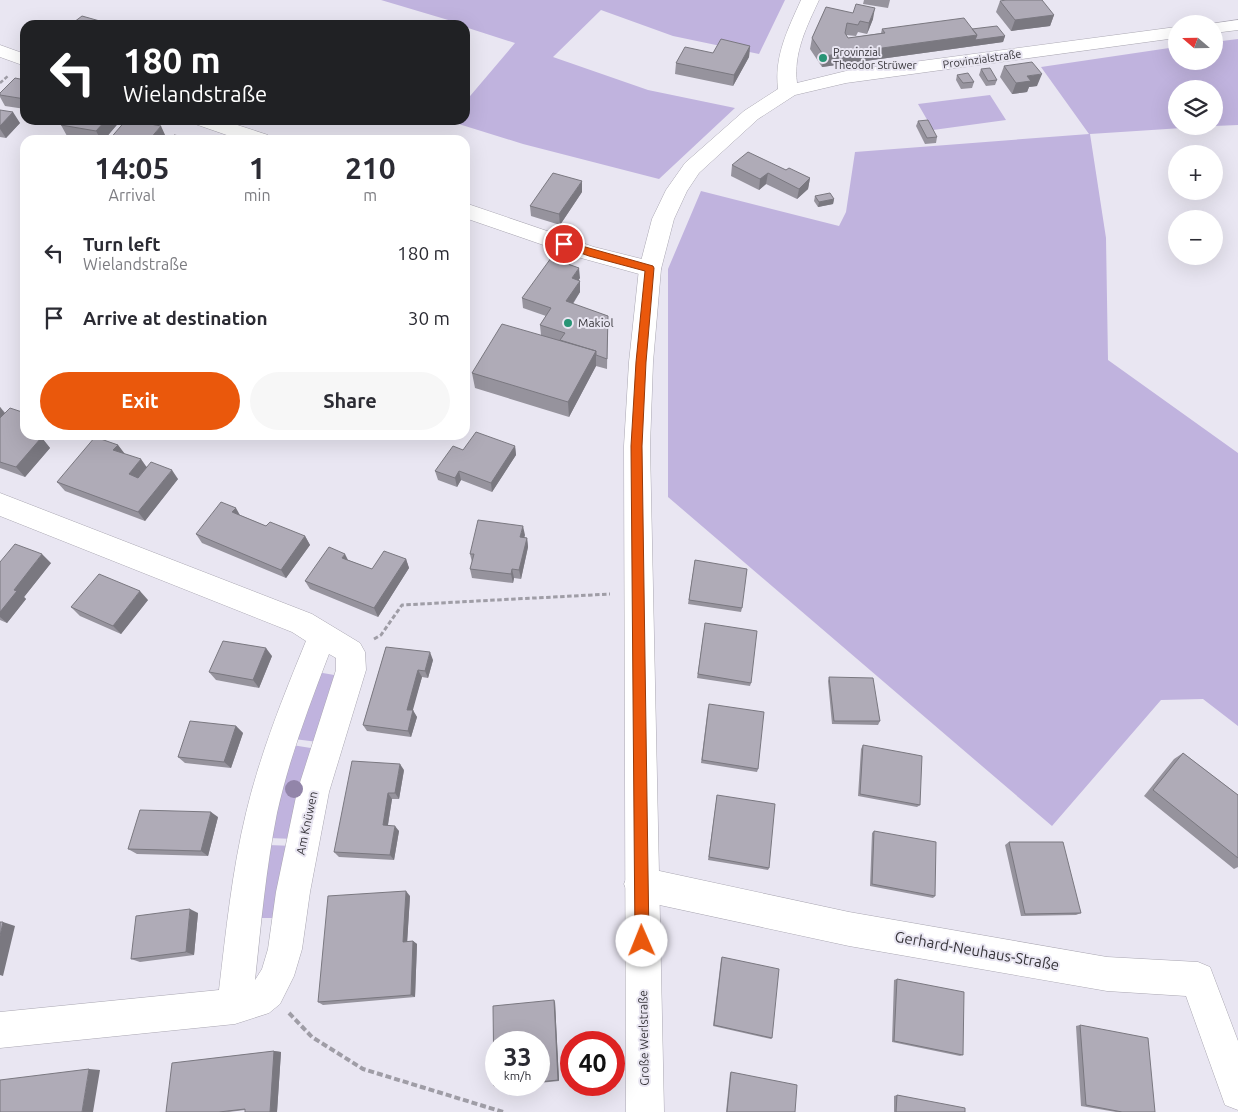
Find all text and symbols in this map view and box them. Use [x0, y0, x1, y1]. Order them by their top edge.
north arrow [1168, 15, 1222, 70]
map controls [1168, 15, 1223, 265]
icon: left [40, 40, 105, 105]
text: 180 m [123, 40, 221, 80]
place label: Provinzial Theodor Strüwer [833, 46, 918, 71]
street label: Provinzialstraße [942, 48, 1022, 70]
marker: Provinzial Theodor Strüwer [817, 52, 829, 64]
button: layers [1168, 80, 1223, 135]
text: Wielandstraße [123, 81, 267, 106]
button: + [1168, 145, 1223, 200]
text: 14:05 [94, 151, 169, 185]
text: 1 [249, 151, 266, 185]
text: 210 [345, 151, 396, 185]
text: Arrival [109, 186, 155, 204]
text: min [244, 186, 271, 204]
text: m [363, 186, 377, 204]
button: − [1168, 210, 1223, 265]
pin [543, 223, 585, 265]
icon: arrive [550, 230, 578, 258]
text: Turn left [83, 233, 161, 255]
icon: left [40, 239, 68, 267]
text: 180 m [397, 242, 450, 264]
text: Wielandstraße [83, 255, 188, 273]
icon: arrive [40, 304, 68, 332]
text: Arrive at destination [83, 307, 268, 329]
text: 30 m [408, 307, 450, 329]
place label: Makiol [578, 316, 614, 329]
marker: Makiol [562, 317, 574, 329]
button: Exit [40, 372, 240, 430]
button: Share [250, 372, 450, 430]
street label: Am Knüwen [293, 790, 320, 856]
position arrow [615, 914, 667, 966]
street label: Gerhard-Neuhaus-Straße [894, 928, 1061, 973]
street label: Große Werlstraße [636, 990, 651, 1086]
speed limit sign: 40 [560, 1031, 625, 1096]
text: 33 [503, 1043, 532, 1071]
text: km/h [504, 1069, 531, 1082]

